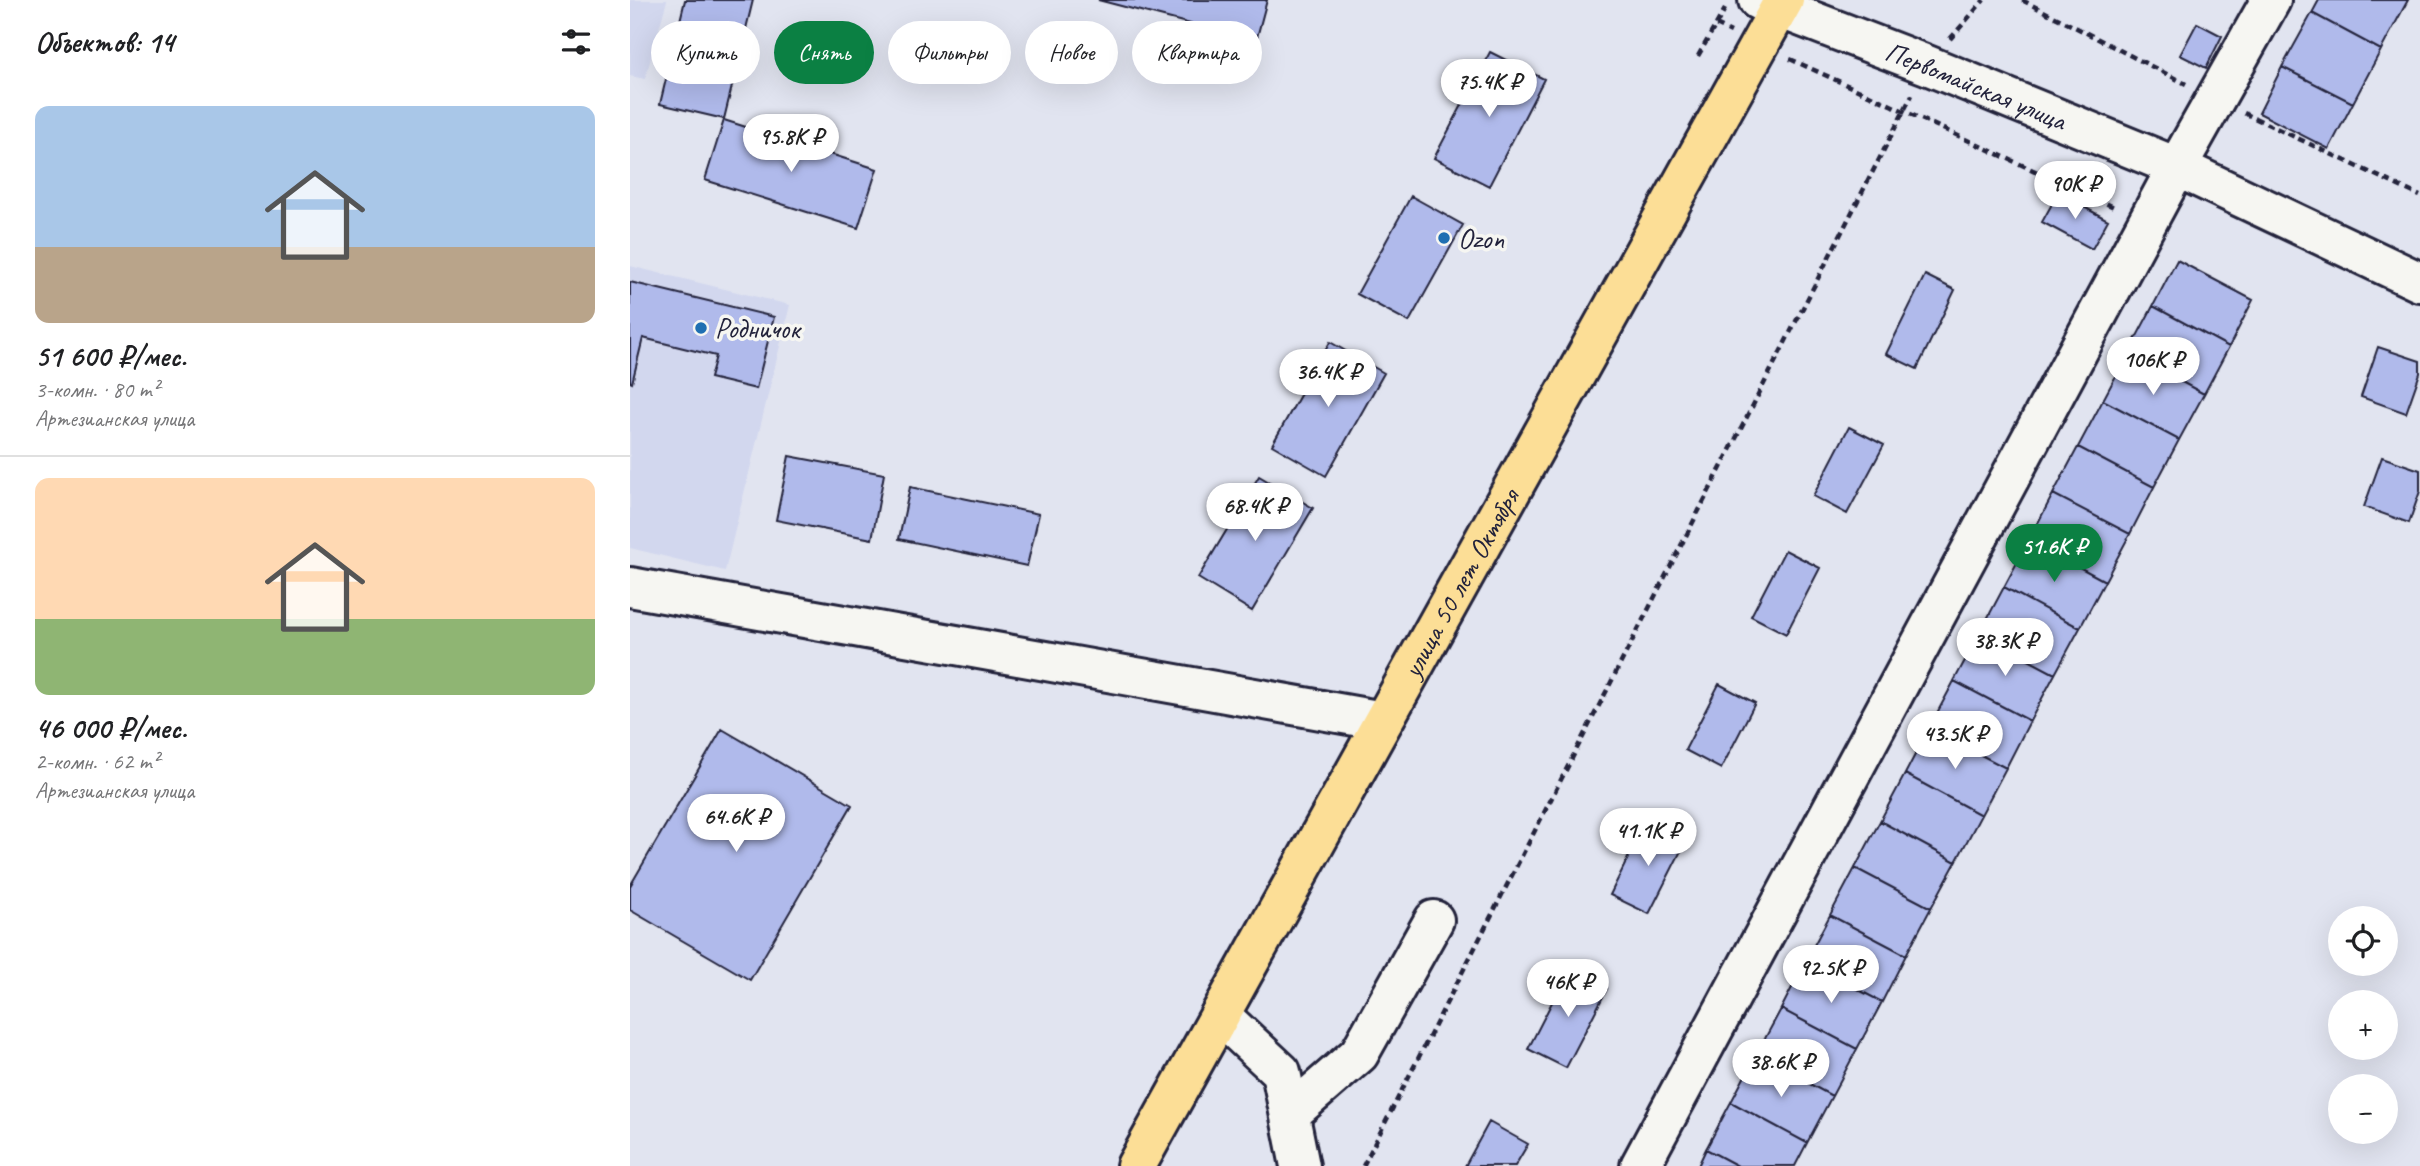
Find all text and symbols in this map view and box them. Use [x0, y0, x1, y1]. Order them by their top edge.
chip: Купить [651, 21, 760, 84]
chip: Снять [774, 21, 874, 84]
chip: Фильтры [888, 21, 1011, 84]
chip: Новое [1025, 21, 1118, 84]
chip: Квартира [1132, 21, 1262, 84]
text: Объектов: 14 [35, 23, 174, 61]
icon: filters [557, 23, 595, 61]
street label: Первомайская улица [1880, 33, 2073, 138]
pin: 75.4K ₽ [1424, 60, 1554, 119]
text: 75.4K ₽ [1457, 67, 1521, 96]
pin: 95.8K ₽ [726, 114, 856, 174]
text: 95.8K ₽ [759, 122, 823, 151]
icon: home [252, 152, 378, 278]
pin: 90K ₽ [2026, 162, 2124, 221]
text: 90K ₽ [2050, 169, 2100, 198]
place label: Ozon [1458, 221, 1504, 256]
marker: Ozon [1436, 230, 1452, 246]
place label: Родничок [715, 311, 802, 346]
marker: Родничок [693, 320, 709, 336]
text: 51 600 ₽/мес. [35, 337, 186, 375]
pin: 106K ₽ [2096, 338, 2210, 397]
text: 106K ₽ [2123, 345, 2183, 374]
pin: 36.4K ₽ [1263, 350, 1393, 409]
text: 36.4K ₽ [1295, 357, 1361, 386]
text: 3-комн. · 80 m² [35, 375, 159, 404]
text: Артезианская улица [35, 404, 194, 433]
street label: улица 50 лет Октября [1393, 480, 1528, 685]
pin: 68.4K ₽ [1190, 484, 1320, 543]
text: 68.4K ₽ [1222, 491, 1288, 520]
icon: home [252, 524, 378, 650]
pin: 51.6K ₽ [1989, 524, 2119, 584]
text: 51.6K ₽ [2022, 532, 2086, 561]
pin: 38.3K ₽ [1940, 618, 2070, 678]
text: 38.3K ₽ [1973, 626, 2037, 655]
text: 46 000 ₽/мес. [35, 709, 187, 747]
pin: 43.5K ₽ [1890, 712, 2020, 771]
text: 43.5K ₽ [1923, 719, 1987, 748]
text: 2-комн. · 62 m² [35, 747, 159, 776]
text: Артезианская улица [35, 776, 194, 805]
pin: 64.6K ₽ [671, 794, 801, 854]
text: 64.6K ₽ [703, 802, 769, 831]
pin: 41.1K ₽ [1583, 808, 1713, 868]
text: 41.1K ₽ [1616, 816, 1680, 845]
map controls [2328, 906, 2398, 1144]
button: locate [2328, 906, 2398, 976]
pin: 92.5K ₽ [1766, 946, 1896, 1005]
text: 92.5K ₽ [1799, 953, 1863, 982]
pin: 46K ₽ [1519, 960, 1617, 1019]
text: 46K ₽ [1543, 967, 1593, 996]
button: + [2328, 990, 2398, 1060]
pin: 38.6K ₽ [1716, 1040, 1846, 1099]
text: 38.6K ₽ [1748, 1047, 1814, 1076]
button: − [2328, 1074, 2398, 1144]

